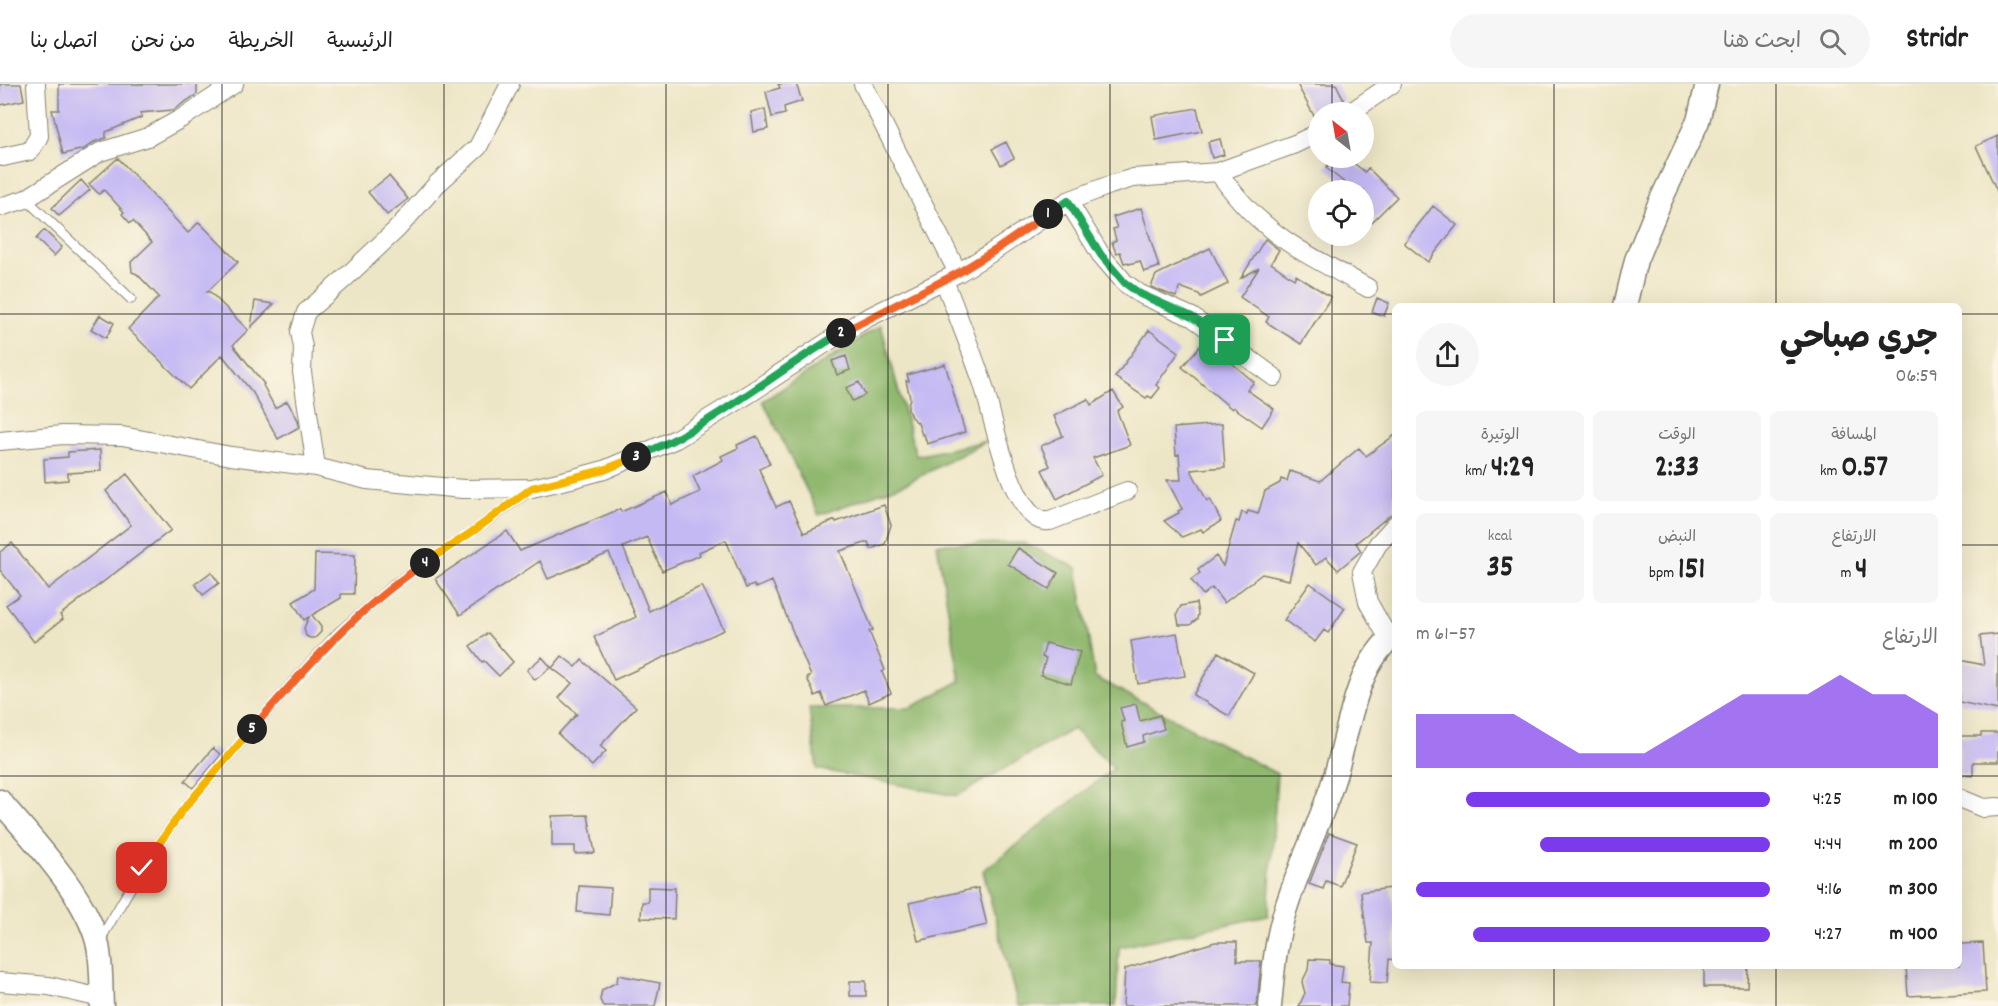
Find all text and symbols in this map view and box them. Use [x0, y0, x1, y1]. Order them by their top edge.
search box [1450, 14, 1870, 68]
text: Stridr [1906, 21, 1968, 61]
icon: search [1816, 25, 1849, 58]
text: ابحث هنا [1723, 27, 1801, 58]
text: اتصل بنا [30, 28, 98, 58]
text: من نحن [131, 28, 195, 58]
text: الخريطة [228, 28, 294, 58]
text: الرئيسية [327, 28, 393, 58]
north arrow [1308, 102, 1374, 168]
map controls [1308, 102, 1374, 246]
button: locate [1308, 180, 1374, 246]
pin: 1 [1033, 199, 1063, 229]
text: 1 [1046, 202, 1050, 225]
pin [1199, 314, 1250, 365]
text: جري صباحي [1780, 317, 1938, 364]
pin: 2 [826, 318, 856, 348]
text: 2 [838, 321, 845, 344]
icon: arrive [1208, 323, 1241, 356]
button: share [1416, 323, 1479, 386]
text: 06:59 [1896, 363, 1938, 391]
text: الوتيرة [1481, 424, 1519, 447]
text: الوقت [1658, 424, 1696, 447]
text: المسافة [1831, 424, 1877, 447]
pin: 3 [621, 442, 651, 472]
text: 3 [632, 445, 640, 468]
text: 4:29 [1491, 448, 1535, 491]
text: 2:33 [1655, 448, 1699, 491]
text: 0.57 [1841, 448, 1888, 491]
text: /km [1465, 460, 1491, 483]
text: km [1820, 460, 1841, 483]
text: kcal [1488, 525, 1512, 548]
text: النبض [1658, 526, 1696, 549]
text: الارتفاع [1832, 526, 1876, 549]
pin: 4 [410, 548, 440, 578]
text: 35 [1486, 548, 1514, 591]
text: 151 [1678, 550, 1705, 593]
text: 4 [1855, 550, 1868, 593]
text: 4 [422, 551, 428, 574]
text: bpm [1649, 562, 1678, 585]
text: m [1840, 562, 1855, 585]
text: 57–61 m [1416, 621, 1475, 649]
text: الارتفاع [1882, 625, 1938, 653]
pin: 5 [237, 714, 267, 744]
text: 5 [248, 717, 256, 740]
text: 4:25 [1812, 786, 1842, 814]
text: 100 m [1893, 786, 1938, 814]
text: 4:44 [1814, 831, 1842, 859]
text: 200 m [1889, 831, 1938, 859]
pin [116, 842, 167, 893]
icon: check [125, 851, 158, 884]
text: 4:16 [1816, 876, 1842, 904]
text: 300 m [1889, 876, 1938, 904]
text: 4:27 [1814, 921, 1842, 949]
text: 400 m [1890, 921, 1938, 949]

